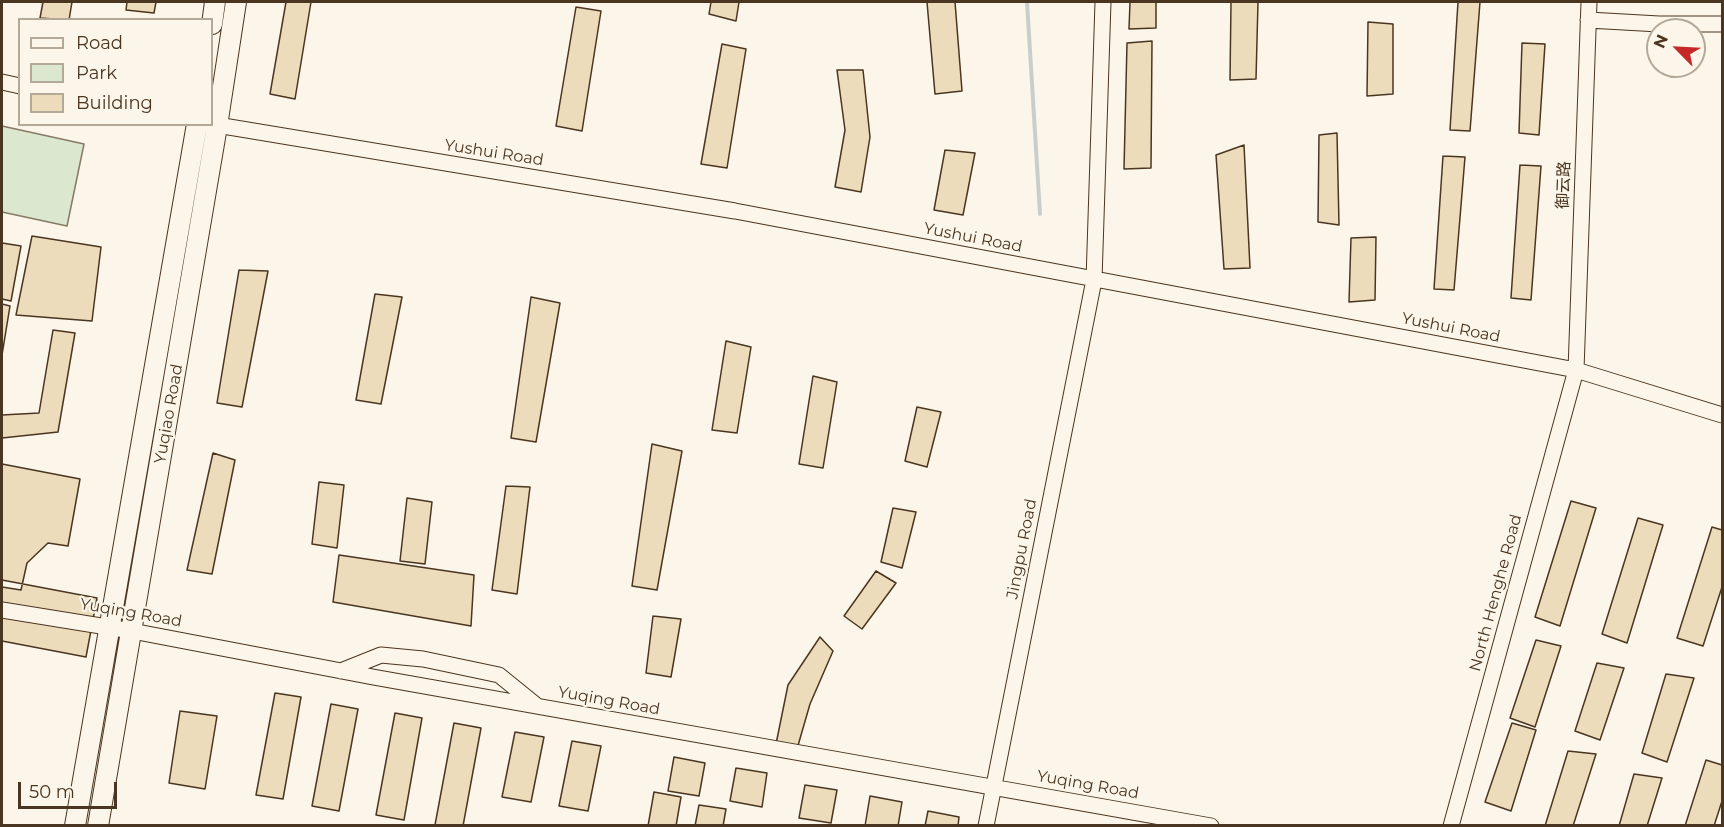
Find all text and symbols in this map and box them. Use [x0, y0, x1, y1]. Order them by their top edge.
legend [18, 18, 213, 126]
north arrow [1646, 18, 1706, 78]
text: Road [76, 32, 123, 54]
text: N [1650, 32, 1672, 51]
text: Park [76, 62, 117, 84]
text: Building [76, 92, 153, 114]
street label: Yushui Road [443, 136, 545, 170]
street label: 御云路 [1554, 161, 1574, 209]
street label: Yushui Road [922, 219, 1024, 257]
street label: Yushui Road [1400, 309, 1502, 347]
street label: Yuqiao Road [151, 363, 187, 465]
street label: Jingpu Road [1003, 497, 1041, 601]
street label: North Henghe Road [1466, 512, 1526, 674]
street label: Yuqing Road [78, 595, 184, 631]
street label: Yuqing Road [556, 683, 662, 719]
street label: Yuqing Road [1035, 767, 1141, 803]
scale bar [21, 770, 120, 808]
text: 50 m [29, 781, 75, 803]

